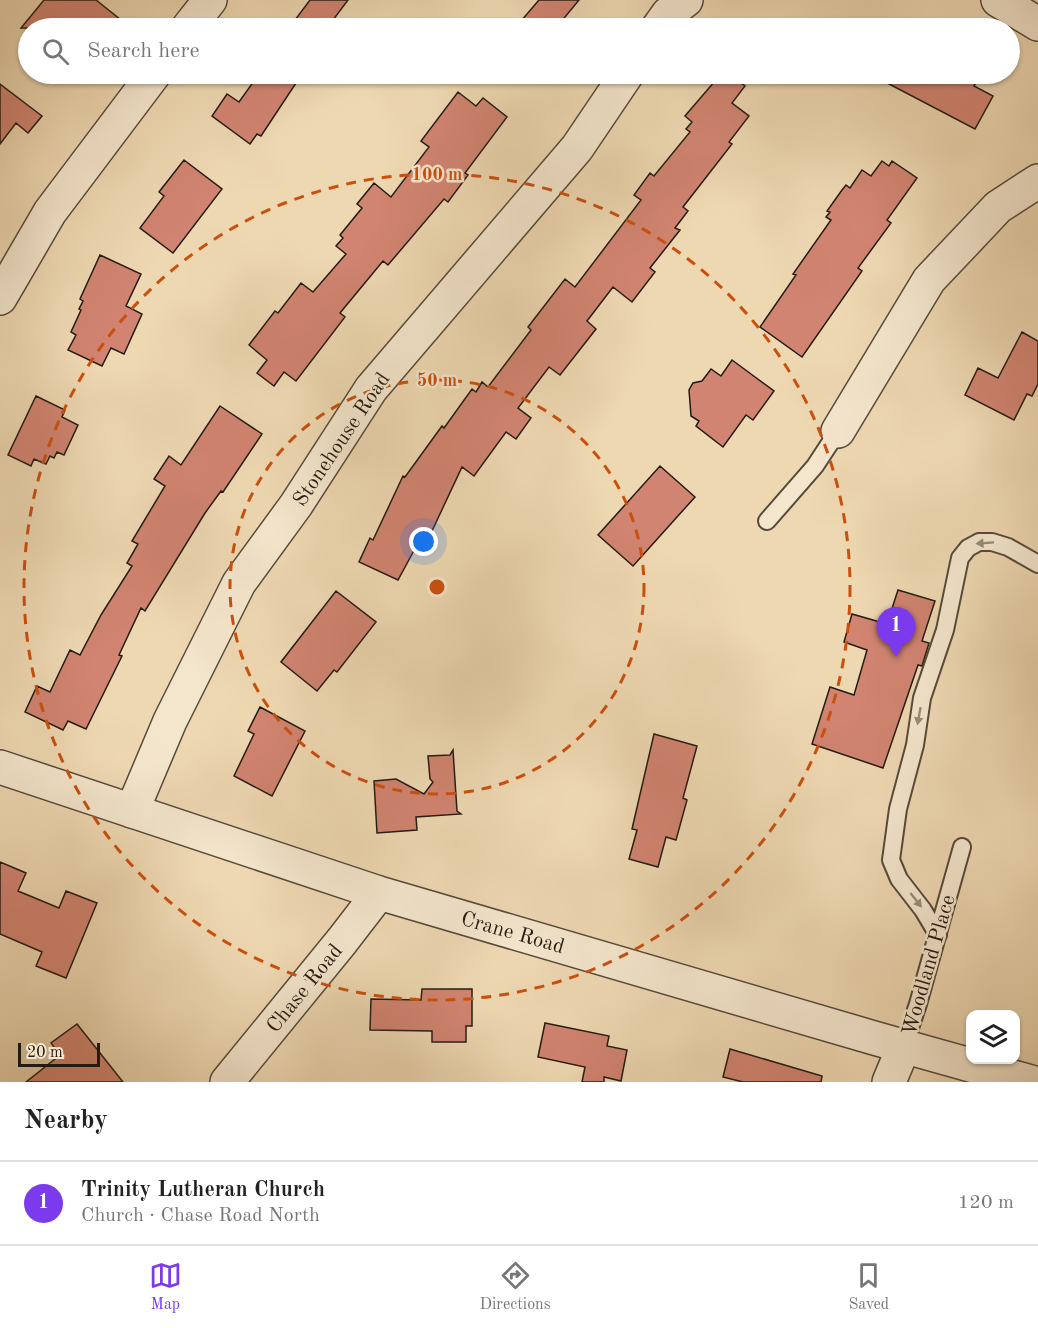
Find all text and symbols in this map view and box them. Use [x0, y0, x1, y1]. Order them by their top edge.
search box [18, 18, 1020, 84]
icon: search [39, 35, 72, 68]
text: Search here [87, 40, 200, 62]
text: 100 m [412, 166, 462, 184]
street label: Stonehouse Road [290, 369, 395, 510]
text: 50 m [417, 372, 457, 390]
your location [409, 527, 438, 556]
one-way arrow [975, 539, 994, 548]
centre of rings [427, 577, 447, 597]
pin: 1 [876, 608, 916, 657]
one-way arrow [915, 707, 924, 726]
street label: Woodland Place [899, 893, 960, 1038]
one-way arrow [909, 893, 921, 908]
street label: Crane Road [458, 909, 567, 958]
street label: Chase Road [263, 941, 347, 1037]
map controls [966, 1010, 1020, 1064]
button: layers [966, 1010, 1020, 1064]
scale bar [18, 1040, 100, 1068]
text: 20 m [27, 1045, 63, 1061]
text: Nearby [24, 1108, 108, 1134]
text: Trinity Lutheran Church [81, 1179, 325, 1201]
text: 1 [38, 1193, 49, 1213]
text: 120 m [958, 1193, 1014, 1213]
text: Church · Chase Road North [81, 1206, 320, 1226]
tab: Map [149, 1259, 182, 1315]
tab: Directions [480, 1259, 551, 1315]
tab: Saved [848, 1259, 889, 1315]

